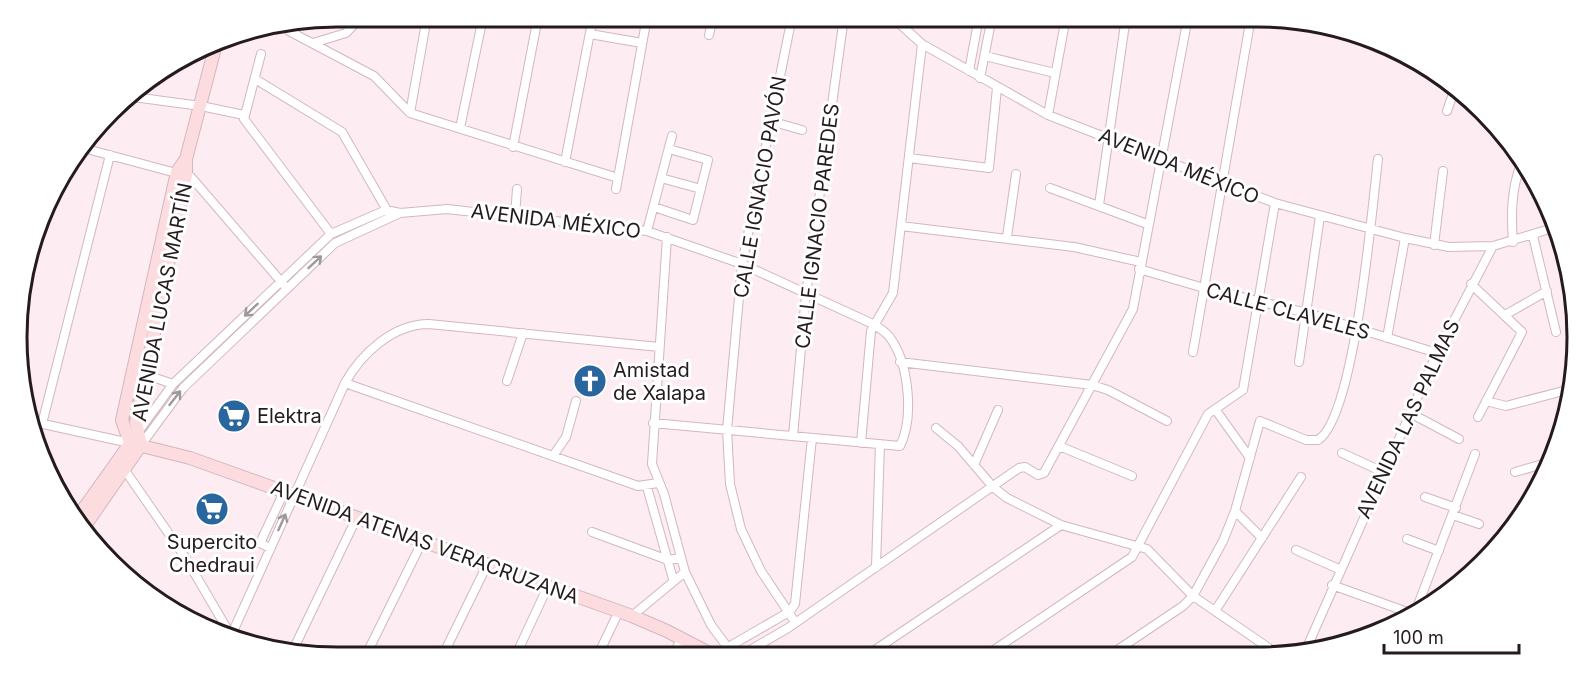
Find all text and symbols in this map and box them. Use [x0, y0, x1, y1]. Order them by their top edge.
street label: CALLE IGNACIO PAVÓN [728, 74, 791, 300]
street label: CALLE IGNACIO PAREDES [790, 102, 844, 350]
street label: AVENIDA MÉXICO [1095, 122, 1263, 209]
street label: AVENIDA LUCAS MARTÍN [126, 180, 197, 423]
street label: AVENIDA MÉXICO [470, 198, 642, 243]
one-way arrow [308, 255, 323, 269]
street label: CALLE CLAVELES [1203, 278, 1373, 344]
one-way arrow [244, 302, 259, 317]
street label: AVENIDA LAS PALMAS [1351, 316, 1465, 522]
place label: Amistad de Xalapa [613, 358, 706, 405]
church icon: Amistad de Xalapa [572, 363, 608, 399]
one-way arrow [169, 390, 182, 406]
supermarket icon: Elektra [216, 398, 252, 434]
place label: Elektra [257, 404, 322, 428]
street label: AVENIDA ATENAS VERACRUZANA [268, 475, 582, 609]
supermarket icon: Supercito Chedraui [194, 491, 230, 527]
one-way arrow [276, 513, 288, 531]
place label: Supercito Chedraui [167, 530, 257, 577]
scale bar [1384, 617, 1519, 655]
text: 100 m [1393, 627, 1444, 648]

